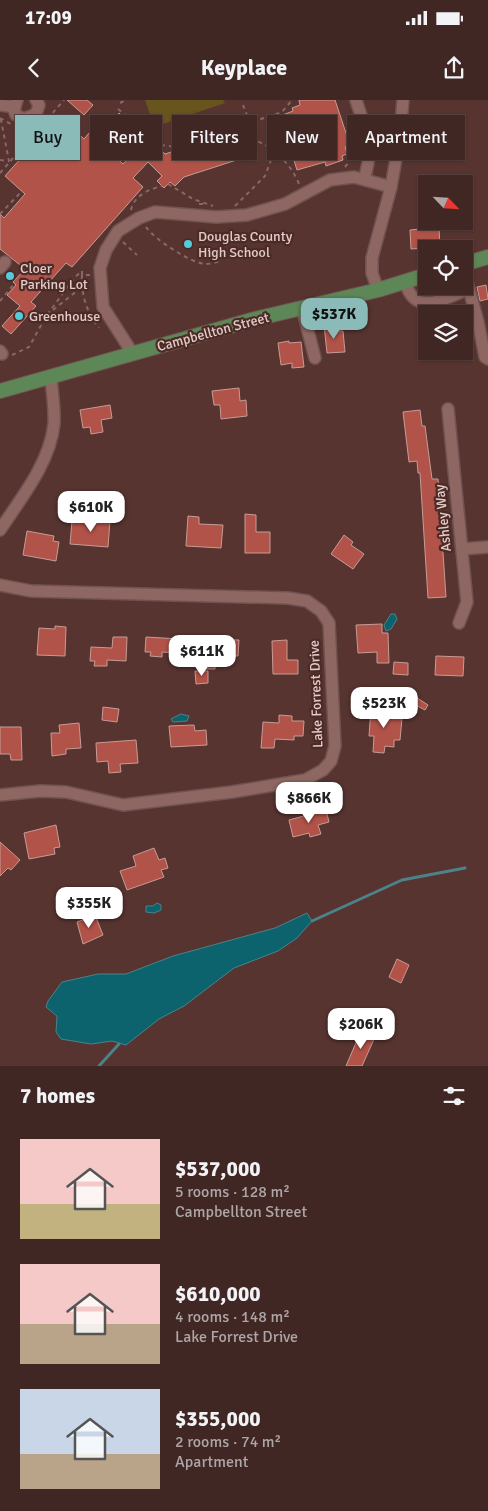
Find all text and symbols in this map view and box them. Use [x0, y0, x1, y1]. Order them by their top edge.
text: 17:09 [25, 6, 72, 30]
icon: back [20, 54, 48, 82]
text: Keyplace [201, 54, 287, 81]
icon: share [440, 54, 468, 82]
chip: Buy [15, 115, 80, 160]
chip: Rent [90, 115, 162, 160]
chip: Filters [172, 115, 257, 160]
chip: New [267, 115, 337, 160]
chip: Apartment [347, 115, 465, 160]
north arrow [418, 175, 472, 230]
map controls [418, 175, 473, 360]
place label: Douglas County High School [198, 228, 293, 261]
marker: Douglas County High School [182, 238, 194, 250]
button: locate [418, 240, 473, 295]
place label: Cloer Parking Lot [20, 260, 88, 293]
marker: Cloer Parking Lot [4, 270, 16, 282]
pin: $537K [299, 298, 369, 340]
text: $537K [312, 304, 356, 324]
button: layers [418, 305, 473, 360]
place label: Greenhouse [29, 308, 100, 325]
street label: Campbellton Street [155, 309, 271, 355]
marker: Greenhouse [13, 310, 25, 322]
street label: Ashley Way [431, 483, 455, 553]
pin: $610K [56, 490, 126, 533]
text: $610K [69, 497, 113, 517]
pin: $611K [167, 634, 237, 677]
street label: Lake Forrest Drive [306, 640, 326, 748]
text: $611K [180, 641, 224, 661]
pin: $523K [349, 686, 419, 729]
text: $523K [362, 693, 406, 713]
pin: $866K [274, 782, 344, 824]
text: $866K [287, 788, 331, 808]
pin: $355K [54, 886, 124, 929]
text: $355K [67, 893, 111, 913]
pin: $206K [326, 1008, 396, 1050]
text: $206K [339, 1014, 383, 1034]
icon: filters [440, 1082, 468, 1110]
text: 7 homes [20, 1083, 95, 1109]
text: $537,000 [175, 1156, 261, 1182]
icon: home [60, 1159, 120, 1219]
text: 5 rooms · 128 m² [175, 1182, 290, 1202]
text: Campbellton Street [175, 1202, 307, 1222]
text: $610,000 [175, 1281, 261, 1307]
icon: home [60, 1284, 120, 1344]
text: 4 rooms · 148 m² [175, 1307, 290, 1327]
text: Lake Forrest Drive [175, 1327, 298, 1347]
text: $355,000 [175, 1406, 261, 1432]
icon: home [60, 1409, 120, 1469]
text: 2 rooms · 74 m² [175, 1432, 281, 1452]
text: Apartment [175, 1452, 248, 1472]

